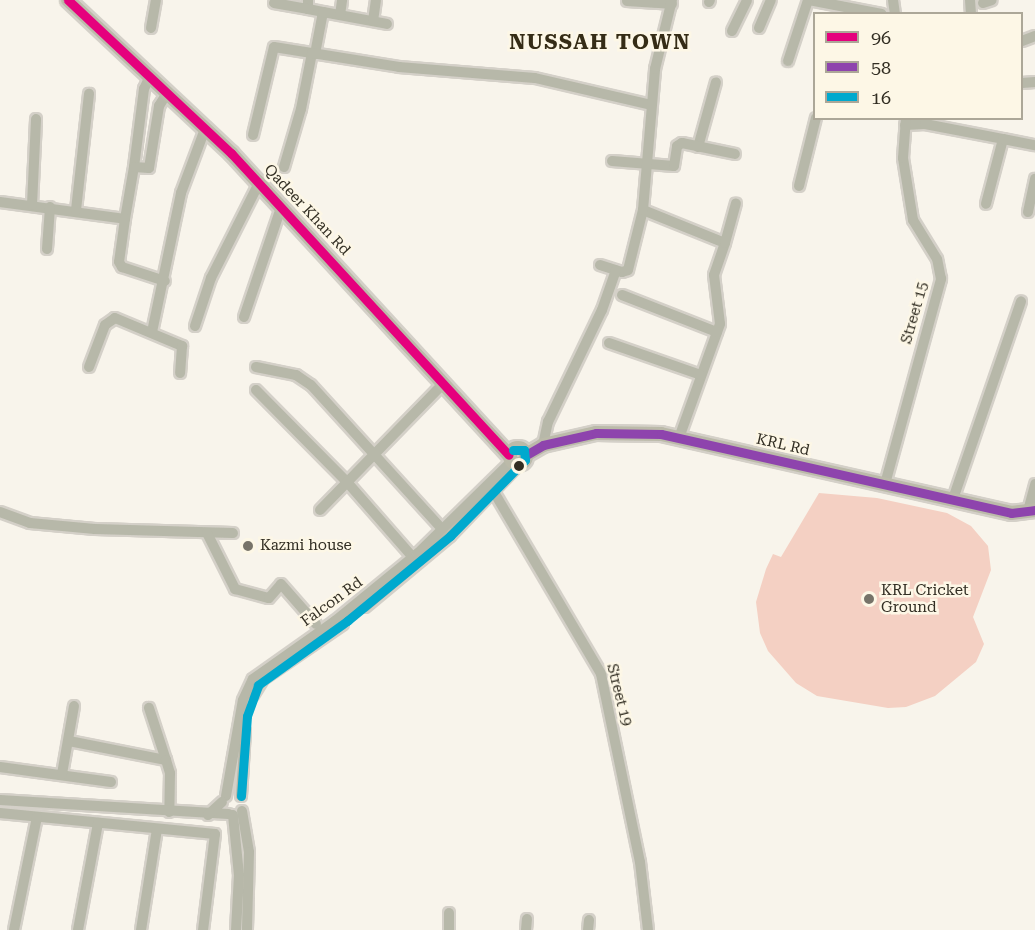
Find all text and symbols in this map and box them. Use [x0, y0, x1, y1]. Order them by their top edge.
legend [813, 12, 1023, 120]
text: 96 [871, 27, 891, 48]
district label: NUSSAH TOWN [509, 29, 691, 55]
text: 58 [871, 57, 891, 78]
text: 16 [871, 87, 891, 108]
street label: Qadeer Khan Rd [260, 161, 354, 259]
street label: Street 15 [898, 280, 932, 346]
street label: KRL Rd [755, 430, 811, 460]
unlabelled marker [513, 460, 525, 472]
place label: Kazmi house [260, 537, 352, 555]
marker: Kazmi house [241, 539, 255, 553]
street label: Falcon Rd [298, 574, 366, 630]
place label: KRL Cricket Ground [881, 581, 968, 616]
marker: KRL Cricket Ground [862, 592, 876, 606]
street label: Street 19 [603, 662, 635, 728]

